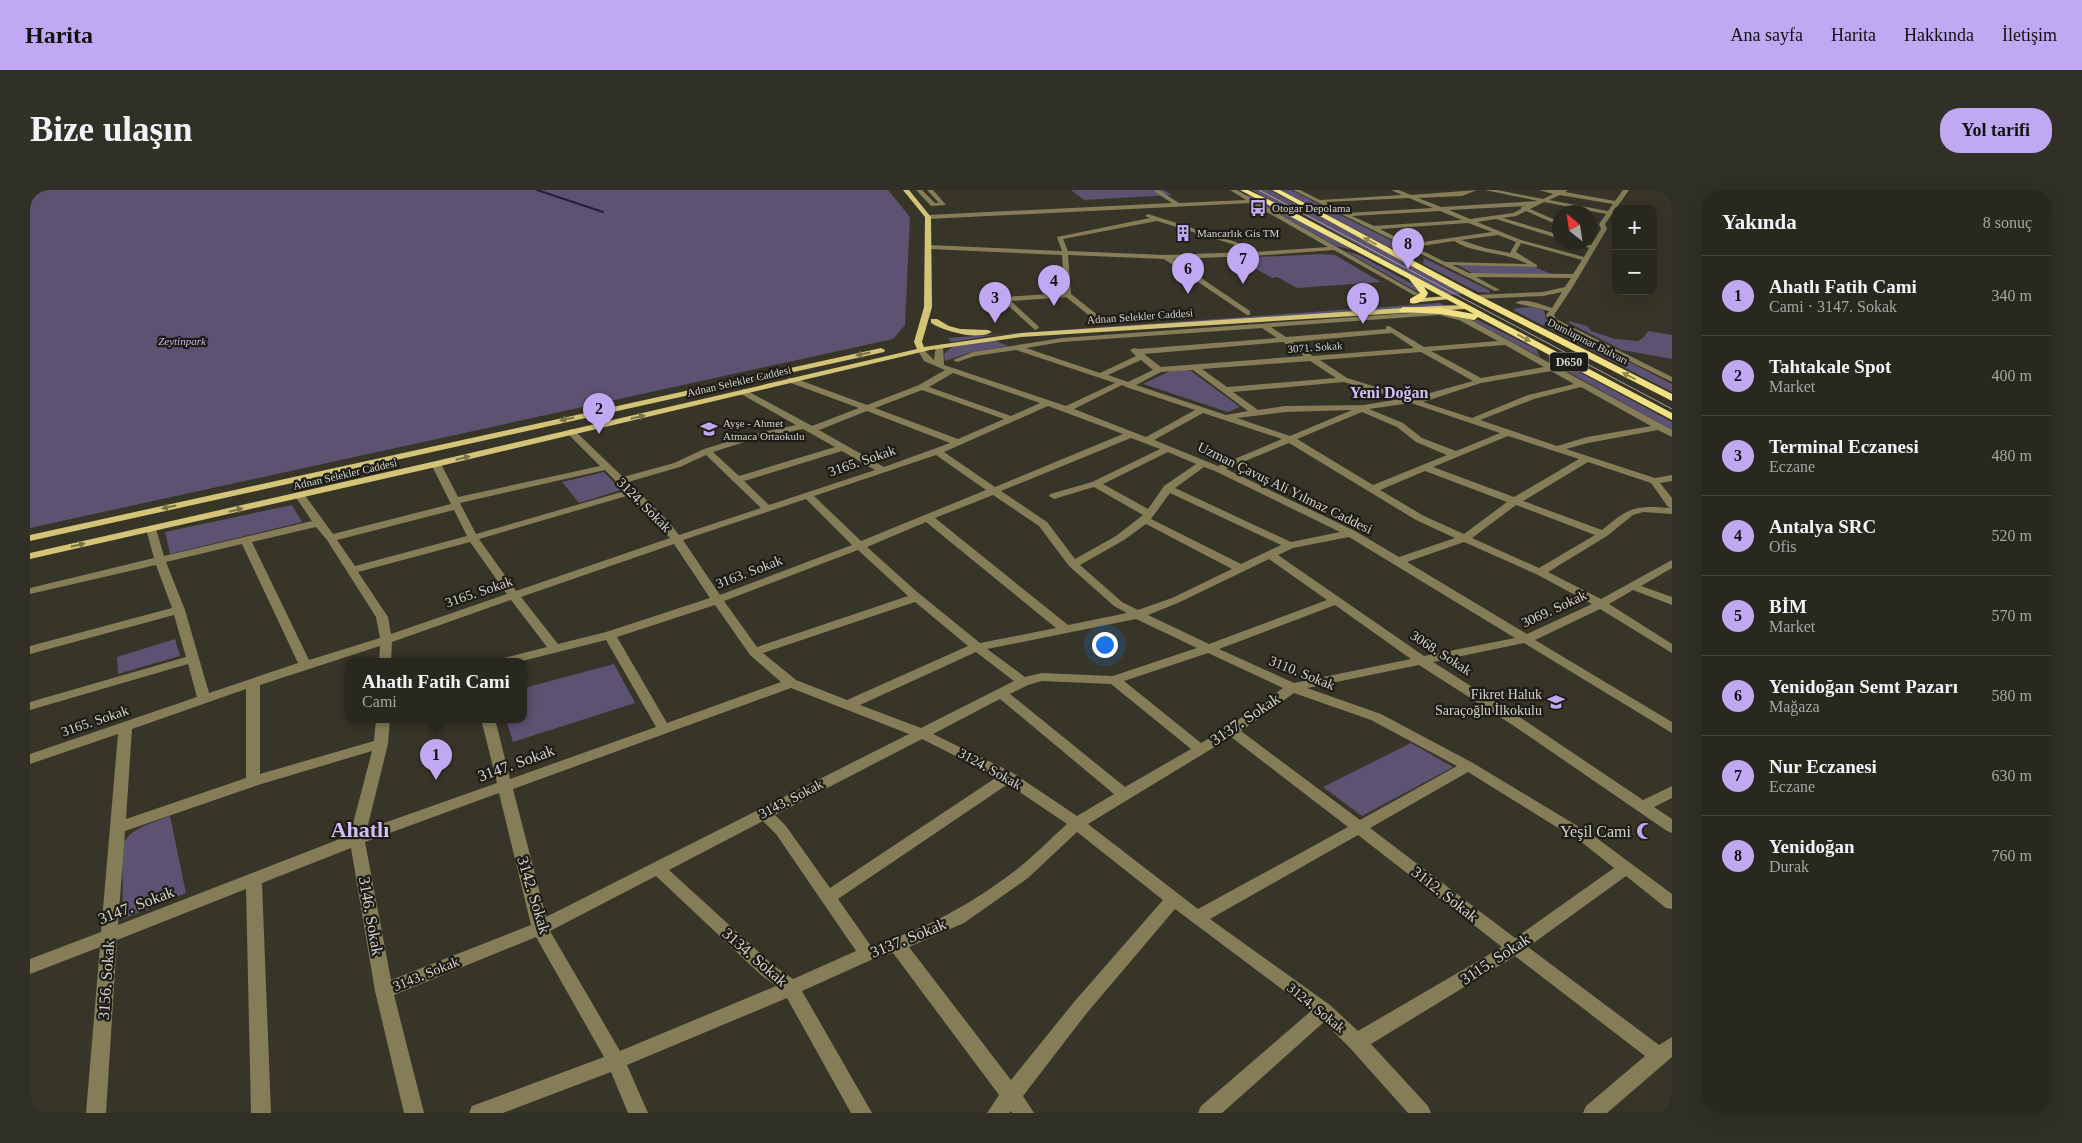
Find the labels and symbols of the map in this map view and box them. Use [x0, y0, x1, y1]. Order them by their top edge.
bus stop icon: Otogar Depolama [1248, 198, 1268, 218]
place label: Otogar Depolama [1272, 202, 1351, 214]
north arrow [1552, 205, 1597, 250]
building icon: Mancarlık Gis TM [1173, 223, 1193, 243]
place label: Mancarlık Gis TM [1197, 227, 1280, 239]
pin: 8 [1392, 228, 1424, 269]
one-way arrow [1363, 237, 1378, 245]
pin: 7 [1227, 243, 1259, 284]
pin: 6 [1172, 253, 1204, 294]
pin: 4 [1038, 265, 1070, 306]
pin: 3 [979, 282, 1011, 323]
pin: 5 [1347, 283, 1379, 324]
street label: Adnan Selekler Caddesi [1087, 306, 1193, 326]
street label: Dumlupınar Bulvarı [1546, 315, 1630, 367]
one-way arrow [1517, 334, 1531, 342]
park label: Zeytinpark [158, 335, 207, 347]
street label: 3071. Sokak [1287, 339, 1343, 355]
one-way arrow [855, 350, 870, 358]
road number: D650 [1550, 352, 1588, 372]
street label: Adnan Selekler Caddesi [686, 363, 792, 399]
one-way arrow [1621, 372, 1636, 380]
district label: Yeni Doğan [1350, 384, 1428, 402]
pin: 2 [583, 393, 615, 434]
one-way arrow [630, 413, 646, 421]
one-way arrow [560, 415, 575, 423]
place label: Ayşe - Ahmet Atmaca Ortaokulu [723, 417, 805, 442]
school or university icon: Ayşe - Ahmet Atmaca Ortaokulu [699, 419, 719, 439]
street label: Uzman Çavuş Ali Yılmaz Caddesi [1195, 439, 1375, 537]
street label: 3165. Sokak [826, 443, 898, 479]
one-way arrow [455, 454, 470, 462]
street label: Adnan Selekler Caddesi [292, 456, 398, 492]
street label: 3124. Sokak [614, 475, 674, 535]
one-way arrow [162, 503, 177, 511]
one-way arrow [229, 506, 244, 514]
one-way arrow [70, 541, 85, 549]
street label: 3163. Sokak [714, 552, 784, 592]
street label: 3165. Sokak [443, 574, 515, 610]
street label: 3069. Sokak [1519, 587, 1589, 631]
street label: 3068. Sokak [1408, 628, 1474, 678]
your location [1092, 632, 1118, 658]
street label: 3110. Sokak [1267, 653, 1337, 693]
place label: Fikret Haluk Saraçoğlu İlkokulu [1435, 687, 1542, 718]
street label: 3137. Sokak [1207, 690, 1283, 748]
school or university icon: Fikret Haluk Saraçoğlu İlkokulu [1546, 692, 1566, 712]
street label: 3165. Sokak [59, 703, 131, 739]
pin: 1 [420, 739, 452, 780]
street label: 3147. Sokak [476, 741, 556, 785]
street label: 3124. Sokak [956, 745, 1024, 793]
street label: 3143. Sokak [756, 776, 826, 822]
district label: Ahatlı [331, 817, 389, 842]
mosque icon: Yeşil Cami [1635, 821, 1655, 841]
place label: Yeşil Cami [1560, 823, 1632, 841]
street label: 3142. Sokak [514, 854, 554, 936]
street label: 3112. Sokak [1408, 863, 1482, 925]
street label: 3146. Sokak [356, 875, 386, 957]
street label: 3147. Sokak [96, 883, 176, 927]
street label: 3137. Sokak [868, 915, 948, 961]
street label: 3134. Sokak [719, 924, 791, 990]
street label: 3115. Sokak [1457, 930, 1533, 988]
street label: 3156. Sokak [95, 940, 117, 1020]
street label: 3143. Sokak [391, 954, 461, 994]
street label: 3124. Sokak [1284, 980, 1348, 1036]

